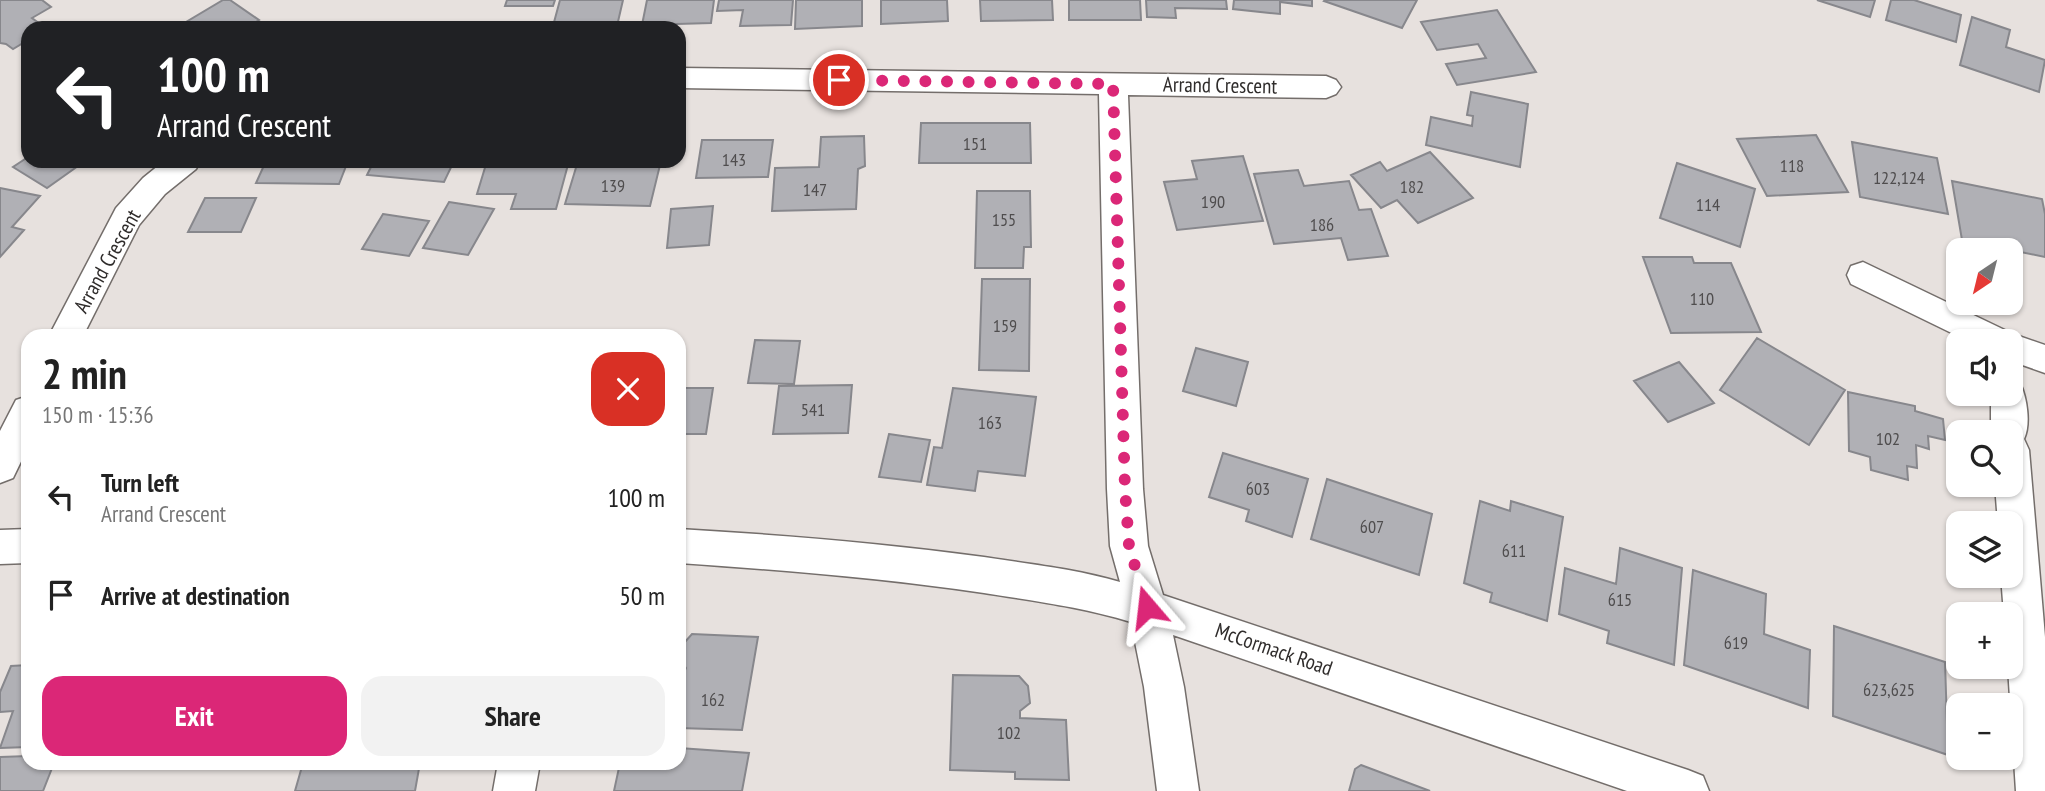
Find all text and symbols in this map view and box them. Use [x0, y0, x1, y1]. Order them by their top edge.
text: 100 m [157, 42, 270, 106]
icon: left [42, 49, 133, 140]
pin [809, 50, 869, 110]
icon: arrive [820, 61, 858, 99]
street label: Arrand Crescent [1163, 71, 1278, 99]
text: Arrand Crescent [157, 104, 331, 146]
house number: 151 [963, 132, 987, 155]
house number: 143 [722, 148, 746, 171]
house number: 118 [1780, 154, 1804, 177]
house number: 122,124 [1873, 166, 1925, 189]
house number: 139 [601, 174, 625, 197]
house number: 182 [1400, 175, 1424, 198]
house number: 147 [803, 178, 827, 201]
house number: 190 [1201, 190, 1225, 213]
house number: 114 [1696, 193, 1720, 216]
street label: Arrand Crescent [67, 204, 147, 318]
house number: 155 [992, 208, 1016, 231]
house number: 186 [1310, 213, 1334, 236]
north arrow [1946, 238, 2023, 315]
map controls [1946, 238, 2023, 770]
house number: 110 [1690, 287, 1714, 310]
house number: 159 [993, 314, 1017, 337]
button: sound [1946, 329, 2023, 406]
text: 2 min [42, 346, 127, 401]
button: close [591, 352, 665, 426]
house number: 541 [801, 398, 825, 421]
text: 150 m · 15:36 [42, 400, 154, 429]
house number: 163 [978, 411, 1002, 434]
button: search [1946, 420, 2023, 497]
house number: 102 [1876, 427, 1900, 450]
text: Turn left [101, 466, 179, 499]
house number: 603 [1246, 477, 1270, 500]
icon: left [42, 478, 80, 516]
text: 100 m [607, 481, 665, 514]
text: Arrand Crescent [101, 499, 226, 528]
button: layers [1946, 511, 2023, 588]
house number: 607 [1360, 515, 1384, 538]
house number: 611 [1502, 539, 1526, 562]
position arrow [1110, 570, 1184, 644]
icon: arrive [42, 576, 80, 614]
text: Arrive at destination [101, 579, 290, 612]
text: 50 m [619, 579, 665, 612]
house number: 615 [1608, 588, 1632, 611]
button: + [1946, 602, 2023, 679]
street label: McCormack Road [1212, 616, 1336, 682]
house number: 619 [1724, 631, 1748, 654]
button: Exit [42, 676, 347, 756]
button: Share [361, 676, 665, 756]
house number: 623,625 [1863, 678, 1915, 701]
house number: 162 [701, 688, 725, 711]
button: − [1946, 693, 2023, 770]
house number: 102 [997, 721, 1021, 744]

